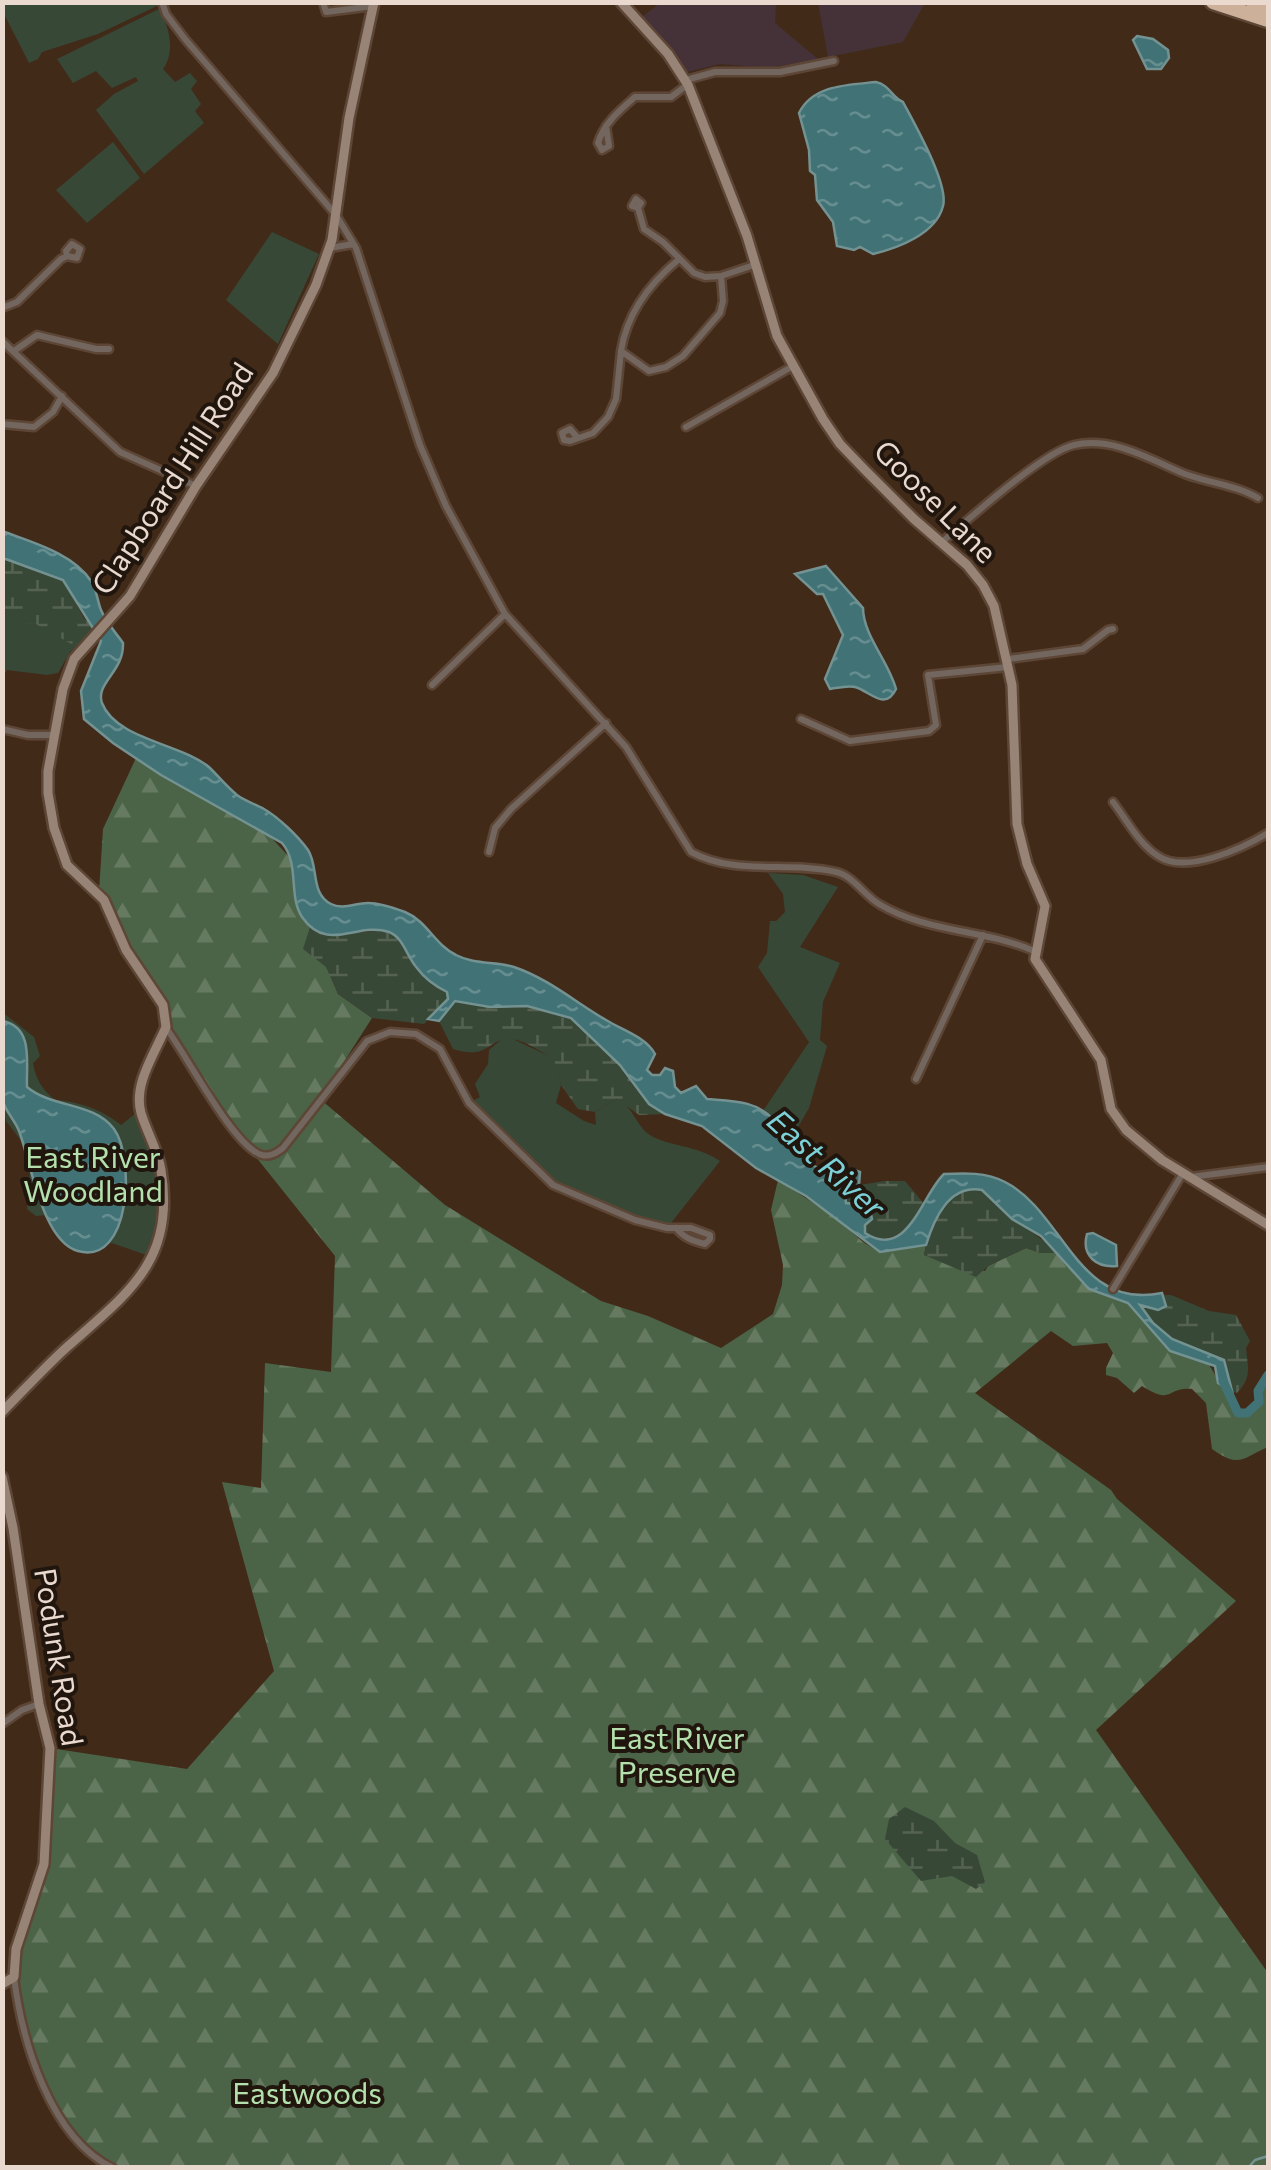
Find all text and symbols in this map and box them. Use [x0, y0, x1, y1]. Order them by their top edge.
street label: Clapboard Hill Road [82, 355, 260, 600]
street label: Goose Lane [868, 431, 1006, 569]
water label: East River [760, 1099, 895, 1227]
park label: East River Woodland [23, 1137, 163, 1208]
street label: Podunk Road [28, 1565, 93, 1748]
park label: East River Preserve [609, 1718, 745, 1789]
park label: Eastwoods [232, 2073, 382, 2110]

